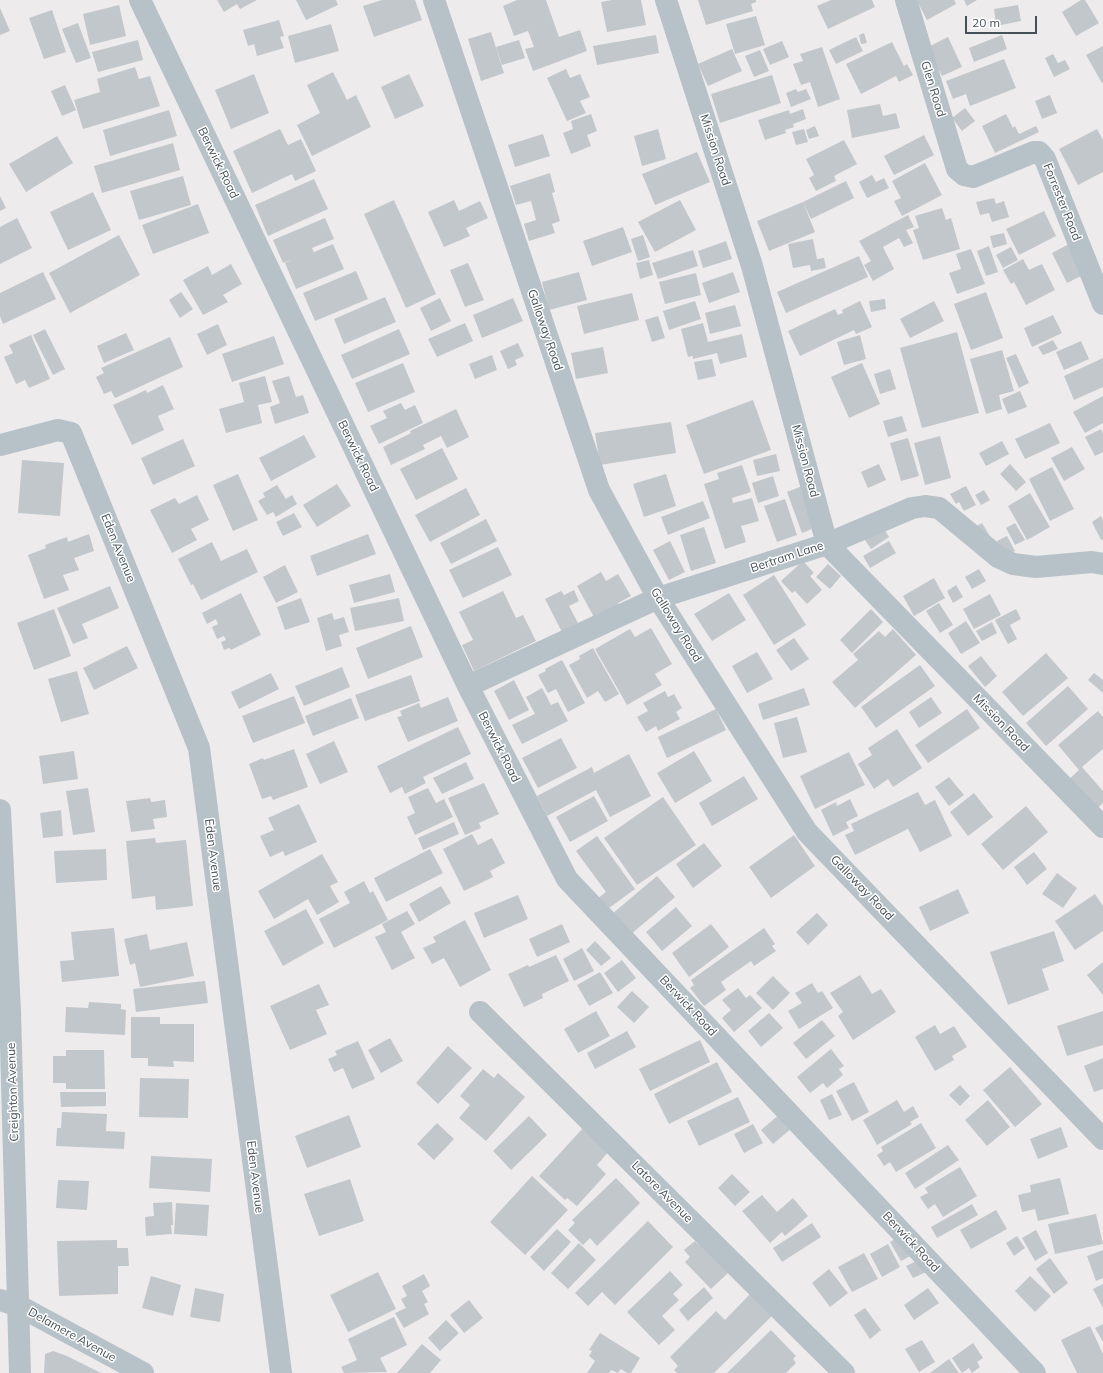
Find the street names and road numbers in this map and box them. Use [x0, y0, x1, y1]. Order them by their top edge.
street label: Glen Road [918, 59, 948, 119]
street label: Mission Road [697, 112, 733, 188]
street label: Berwick Road [195, 125, 241, 201]
street label: Forrester Road [1040, 161, 1084, 243]
street label: Galloway Road [524, 288, 566, 372]
street label: Berwick Road [335, 418, 381, 494]
street label: Mission Road [788, 423, 822, 499]
street label: Eden Avenue [98, 512, 138, 584]
street label: Bertram Lane [749, 538, 825, 576]
street label: Galloway Road [647, 585, 705, 665]
street label: Mission Road [970, 691, 1032, 755]
street label: Berwick Road [475, 709, 523, 785]
street label: Eden Avenue [201, 818, 225, 892]
street label: Galloway Road [827, 852, 897, 924]
street label: Berwick Road [656, 973, 720, 1039]
street label: Creighton Avenue [4, 1042, 22, 1142]
street label: Eden Avenue [243, 1140, 267, 1214]
street label: Latore Avenue [628, 1158, 696, 1226]
street label: Berwick Road [879, 1209, 943, 1275]
street label: Delamere Avenue [25, 1305, 119, 1365]

